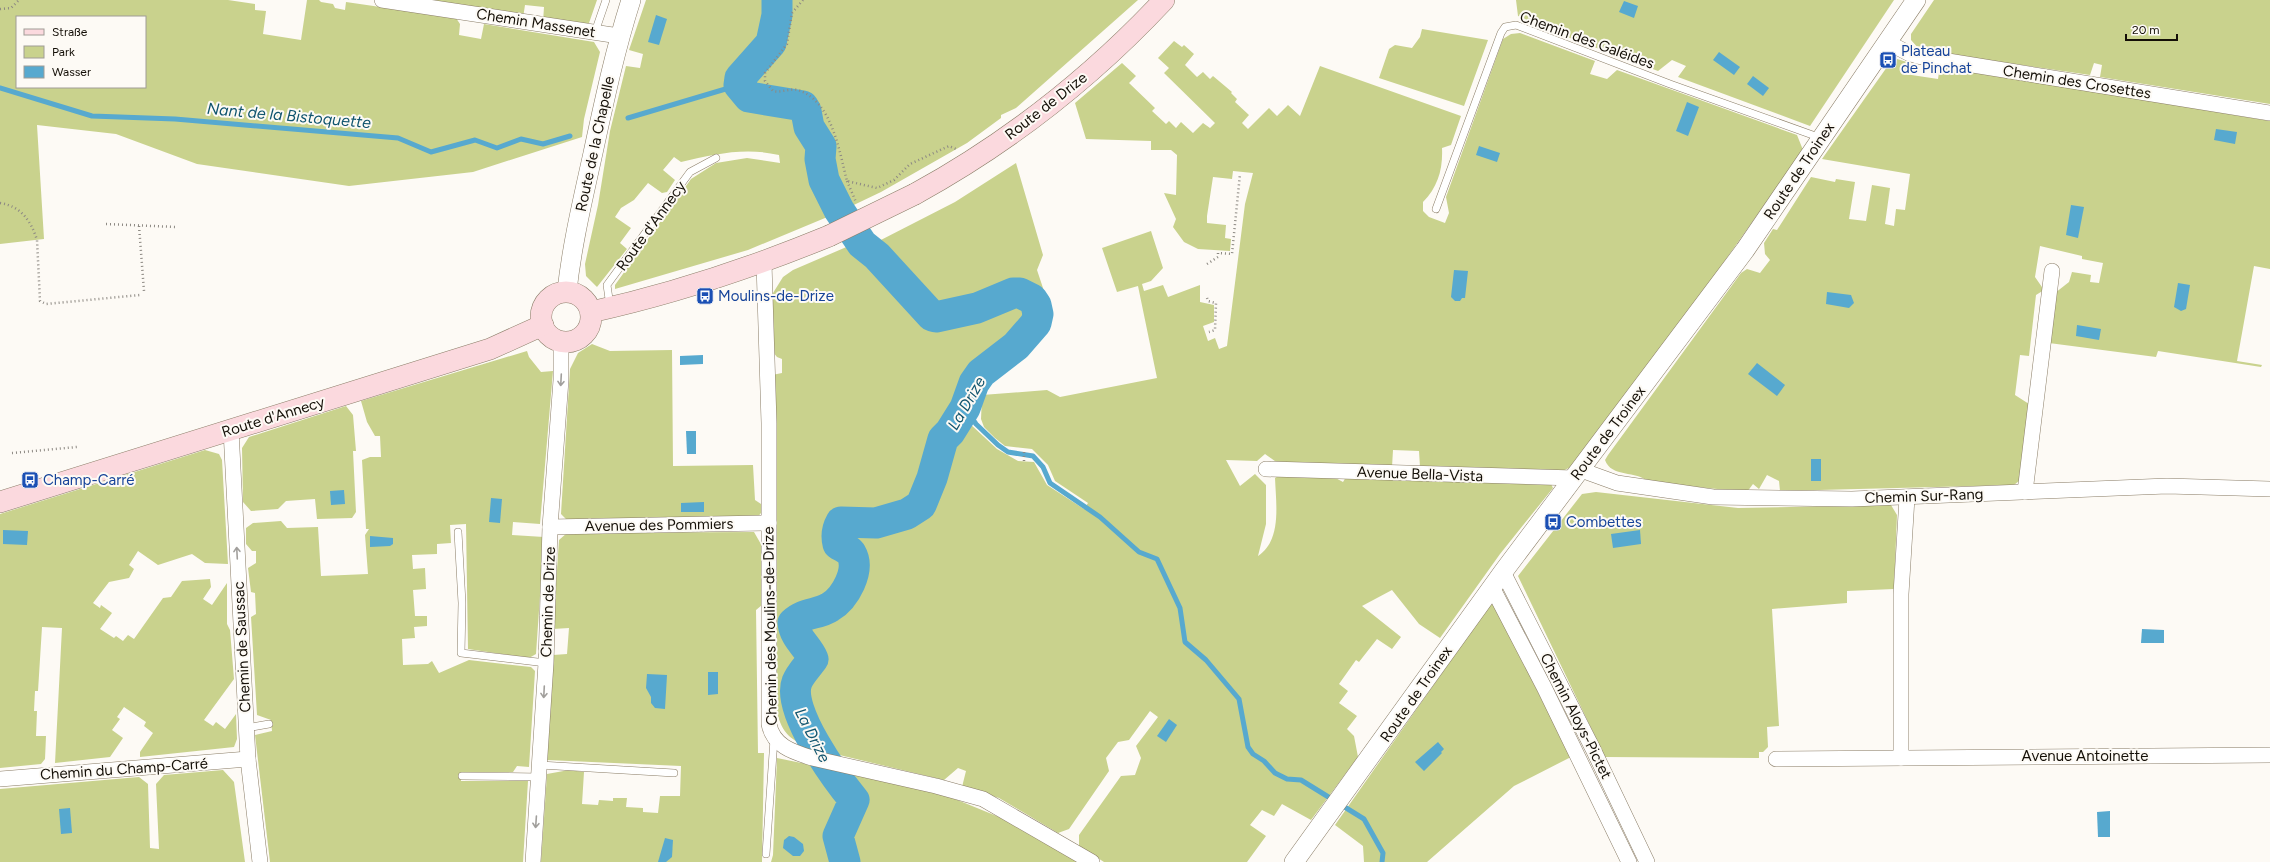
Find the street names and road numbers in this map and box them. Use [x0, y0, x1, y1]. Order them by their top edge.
street label: Chemin Massenet [475, 5, 597, 41]
street label: Chemin des Galéides [1517, 7, 1657, 73]
street label: Chemin des Crosettes [2002, 61, 2152, 103]
street label: Route de Drize [1001, 68, 1091, 144]
street label: Route de la Chapelle [572, 75, 618, 213]
street label: Route de Troinex [1760, 119, 1838, 223]
street label: Route d'Annecy [612, 177, 690, 274]
street label: Route de Troinex [1567, 382, 1649, 484]
street label: Route d'Annecy [219, 393, 327, 441]
street label: Avenue Bella-Vista [1356, 463, 1484, 485]
street label: Chemin Sur-Rang [1864, 485, 1984, 507]
street label: Avenue des Pommiers [585, 515, 733, 535]
street label: Chemin des Moulins-de-Drize [759, 526, 781, 726]
street label: Chemin de Drize [537, 546, 559, 658]
street label: Chemin de Saussac [230, 581, 254, 713]
street label: Route de Troinex [1376, 643, 1456, 745]
street label: Chemin Aloys-Pictet [1537, 650, 1616, 782]
street label: Avenue Antoinette [2022, 747, 2148, 765]
street label: Chemin du Champ-Carré [40, 754, 208, 784]

